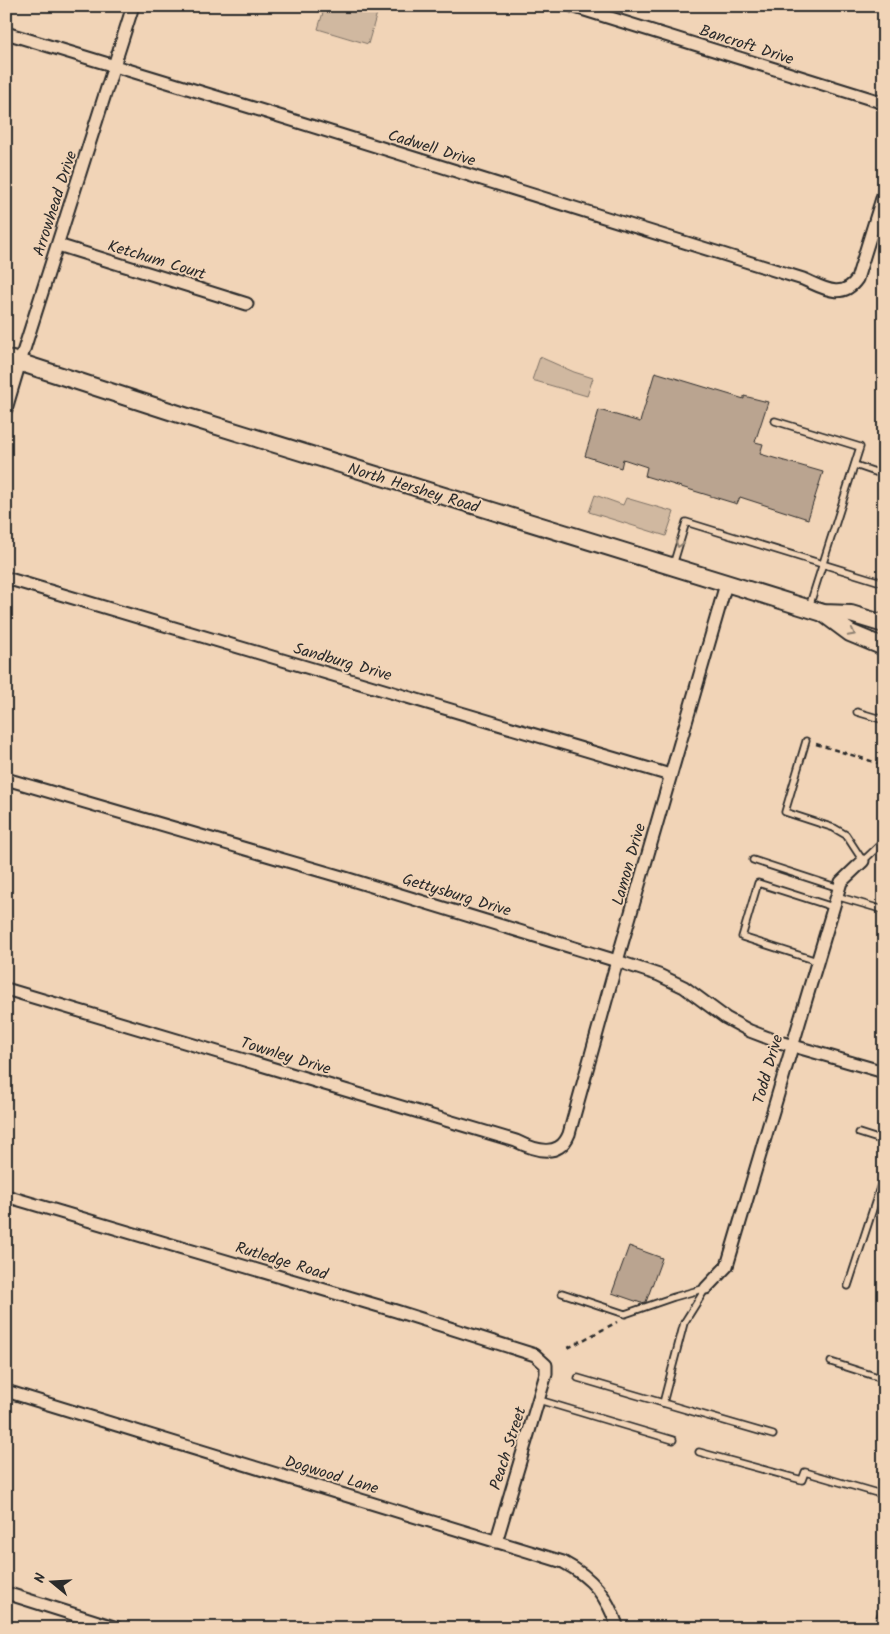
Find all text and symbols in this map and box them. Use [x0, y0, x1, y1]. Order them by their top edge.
street label: Bancroft Drive [696, 18, 797, 72]
street label: Cadwell Drive [385, 123, 479, 174]
street label: Arrowhead Drive [27, 148, 84, 259]
street label: Ketchum Court [104, 234, 209, 287]
street label: North Hershey Road [345, 457, 483, 521]
one-way arrow [675, 540, 685, 548]
one-way arrow [847, 627, 856, 637]
street label: Sandburg Drive [290, 636, 395, 688]
street label: Lamon Drive [606, 820, 653, 908]
street label: Gettysburg Drive [399, 867, 514, 924]
street label: Townley Drive [237, 1031, 334, 1082]
street label: Todd Drive [747, 1032, 790, 1107]
street label: Rutledge Road [232, 1235, 332, 1288]
street label: Peach Street [483, 1403, 534, 1493]
street label: Dogwood Lane [282, 1449, 382, 1502]
north arrow [28, 1556, 78, 1606]
text: N [29, 1571, 52, 1586]

